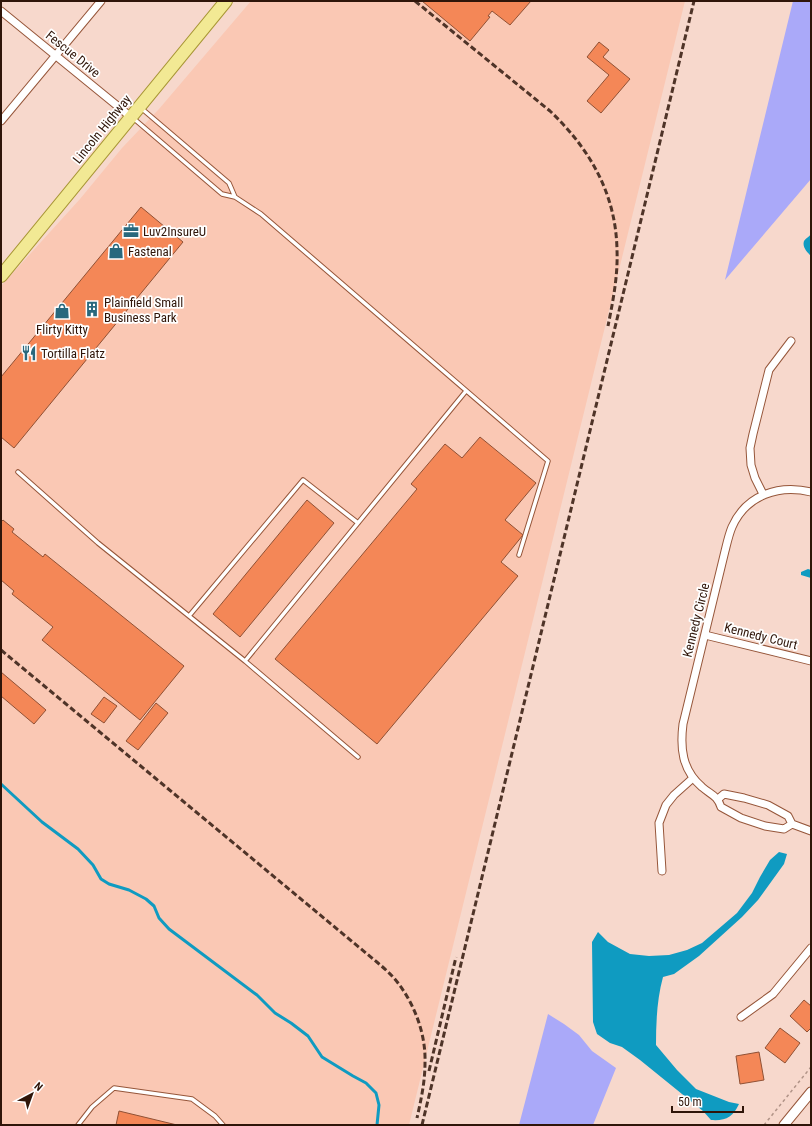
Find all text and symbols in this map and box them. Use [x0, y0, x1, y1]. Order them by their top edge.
street label: Fescue Drive [43, 28, 103, 80]
street label: Lincoln Highway [70, 91, 135, 166]
office icon: Luv2InsureU [122, 222, 140, 240]
place label: Luv2InsureU [143, 224, 206, 239]
shop icon: Fastenal [107, 242, 125, 260]
place label: Fastenal [128, 244, 172, 259]
place label: Plainfield Small Business Park [104, 295, 183, 325]
building icon: Plainfield Small Business Park [83, 300, 101, 318]
shop icon: Flirty Kitty [53, 302, 71, 320]
place label: Flirty Kitty [36, 322, 89, 337]
restaurant icon: Tortilla Flatz [20, 344, 38, 362]
place label: Tortilla Flatz [41, 346, 105, 361]
street label: Kennedy Circle [680, 581, 712, 659]
street label: Kennedy Court [723, 620, 799, 652]
north arrow [12, 1074, 52, 1114]
text: N [31, 1080, 45, 1094]
scale bar [672, 1088, 743, 1114]
text: 50 m [678, 1095, 702, 1109]

